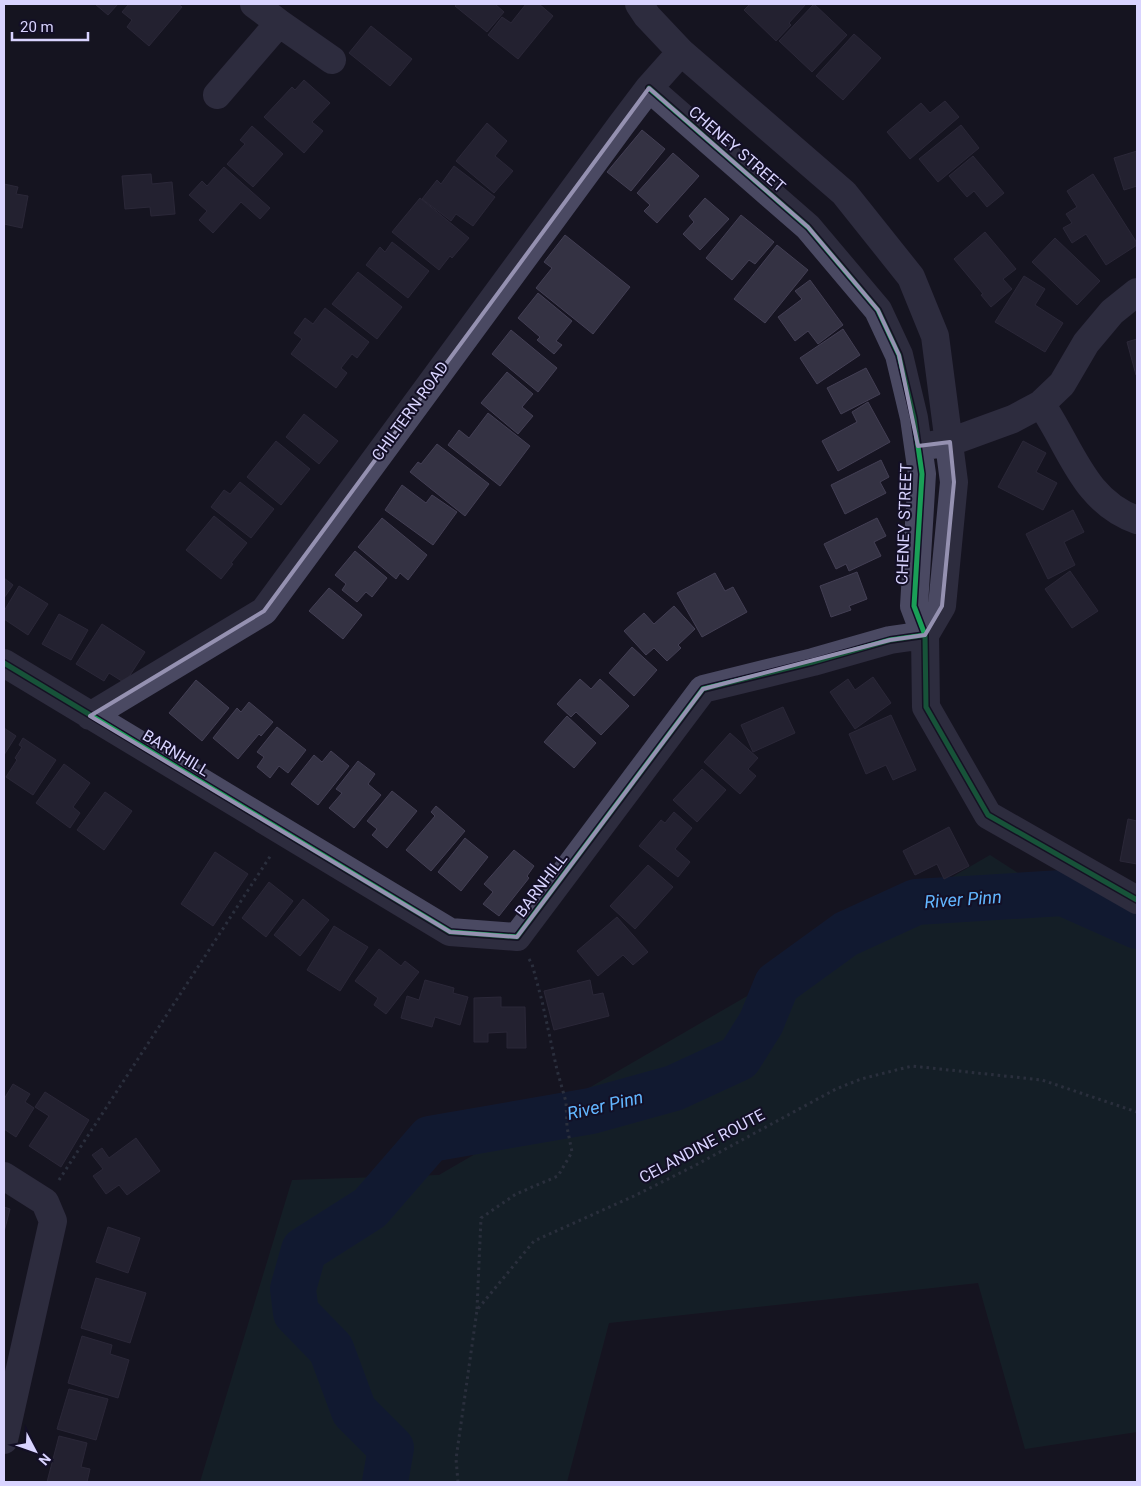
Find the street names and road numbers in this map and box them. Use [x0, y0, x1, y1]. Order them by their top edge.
street label: CHENEY STREET [685, 102, 790, 196]
street label: CHILTERN ROAD [368, 358, 452, 464]
street label: CHENEY STREET [892, 462, 916, 585]
street label: BARNHILL [139, 726, 213, 781]
street label: BARNHILL [511, 849, 571, 921]
street label: CELANDINE ROUTE [636, 1105, 768, 1187]

